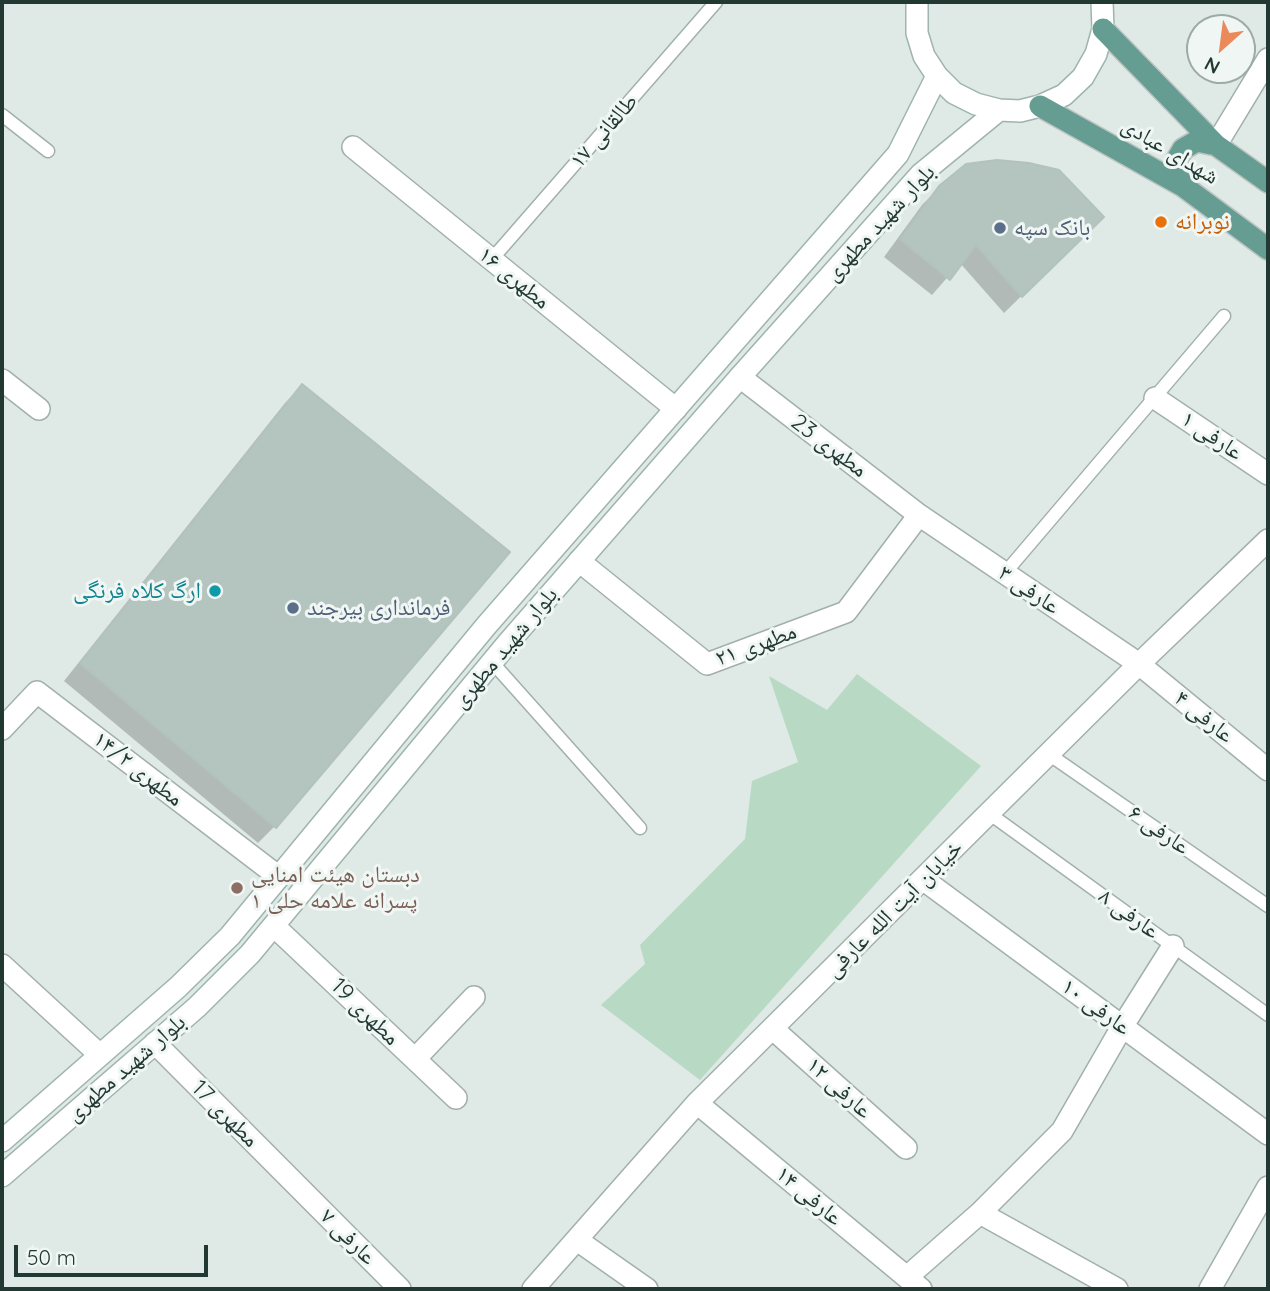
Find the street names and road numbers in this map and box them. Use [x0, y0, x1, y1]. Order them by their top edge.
street label: طالقانی ۱۷ [564, 88, 644, 174]
street label: شهدای عبادی [1116, 111, 1224, 191]
street label: بلوار شهید مطهری [819, 159, 941, 287]
street label: مطهری ۱۶ [473, 241, 555, 315]
street label: عارفی ۱ [1176, 405, 1248, 467]
street label: مطهری 23 [785, 408, 873, 484]
street label: عارفی ۳ [993, 559, 1065, 621]
street label: بلوار شهید مطهری [446, 582, 564, 714]
street label: مطهری ۲۱ [712, 618, 800, 672]
street label: عارفی ۴ [1169, 685, 1239, 749]
street label: مطهری ۱۴/۲ [88, 725, 188, 813]
street label: عارفی ۶ [1123, 799, 1195, 861]
street label: خیابان آیت الله عارفی [819, 834, 969, 984]
street label: عارفی ۸ [1093, 883, 1165, 945]
street label: مطهری 19 [325, 973, 405, 1051]
street label: عارفی ۱۰ [1056, 973, 1136, 1041]
street label: بلوار شهید مطهری [60, 1008, 192, 1128]
street label: عارفی ۱۲ [801, 1051, 877, 1125]
street label: مطهری 17 [186, 1075, 264, 1153]
street label: عارفی ۱۴ [770, 1160, 848, 1232]
street label: عارفی ۷ [314, 1203, 382, 1271]

